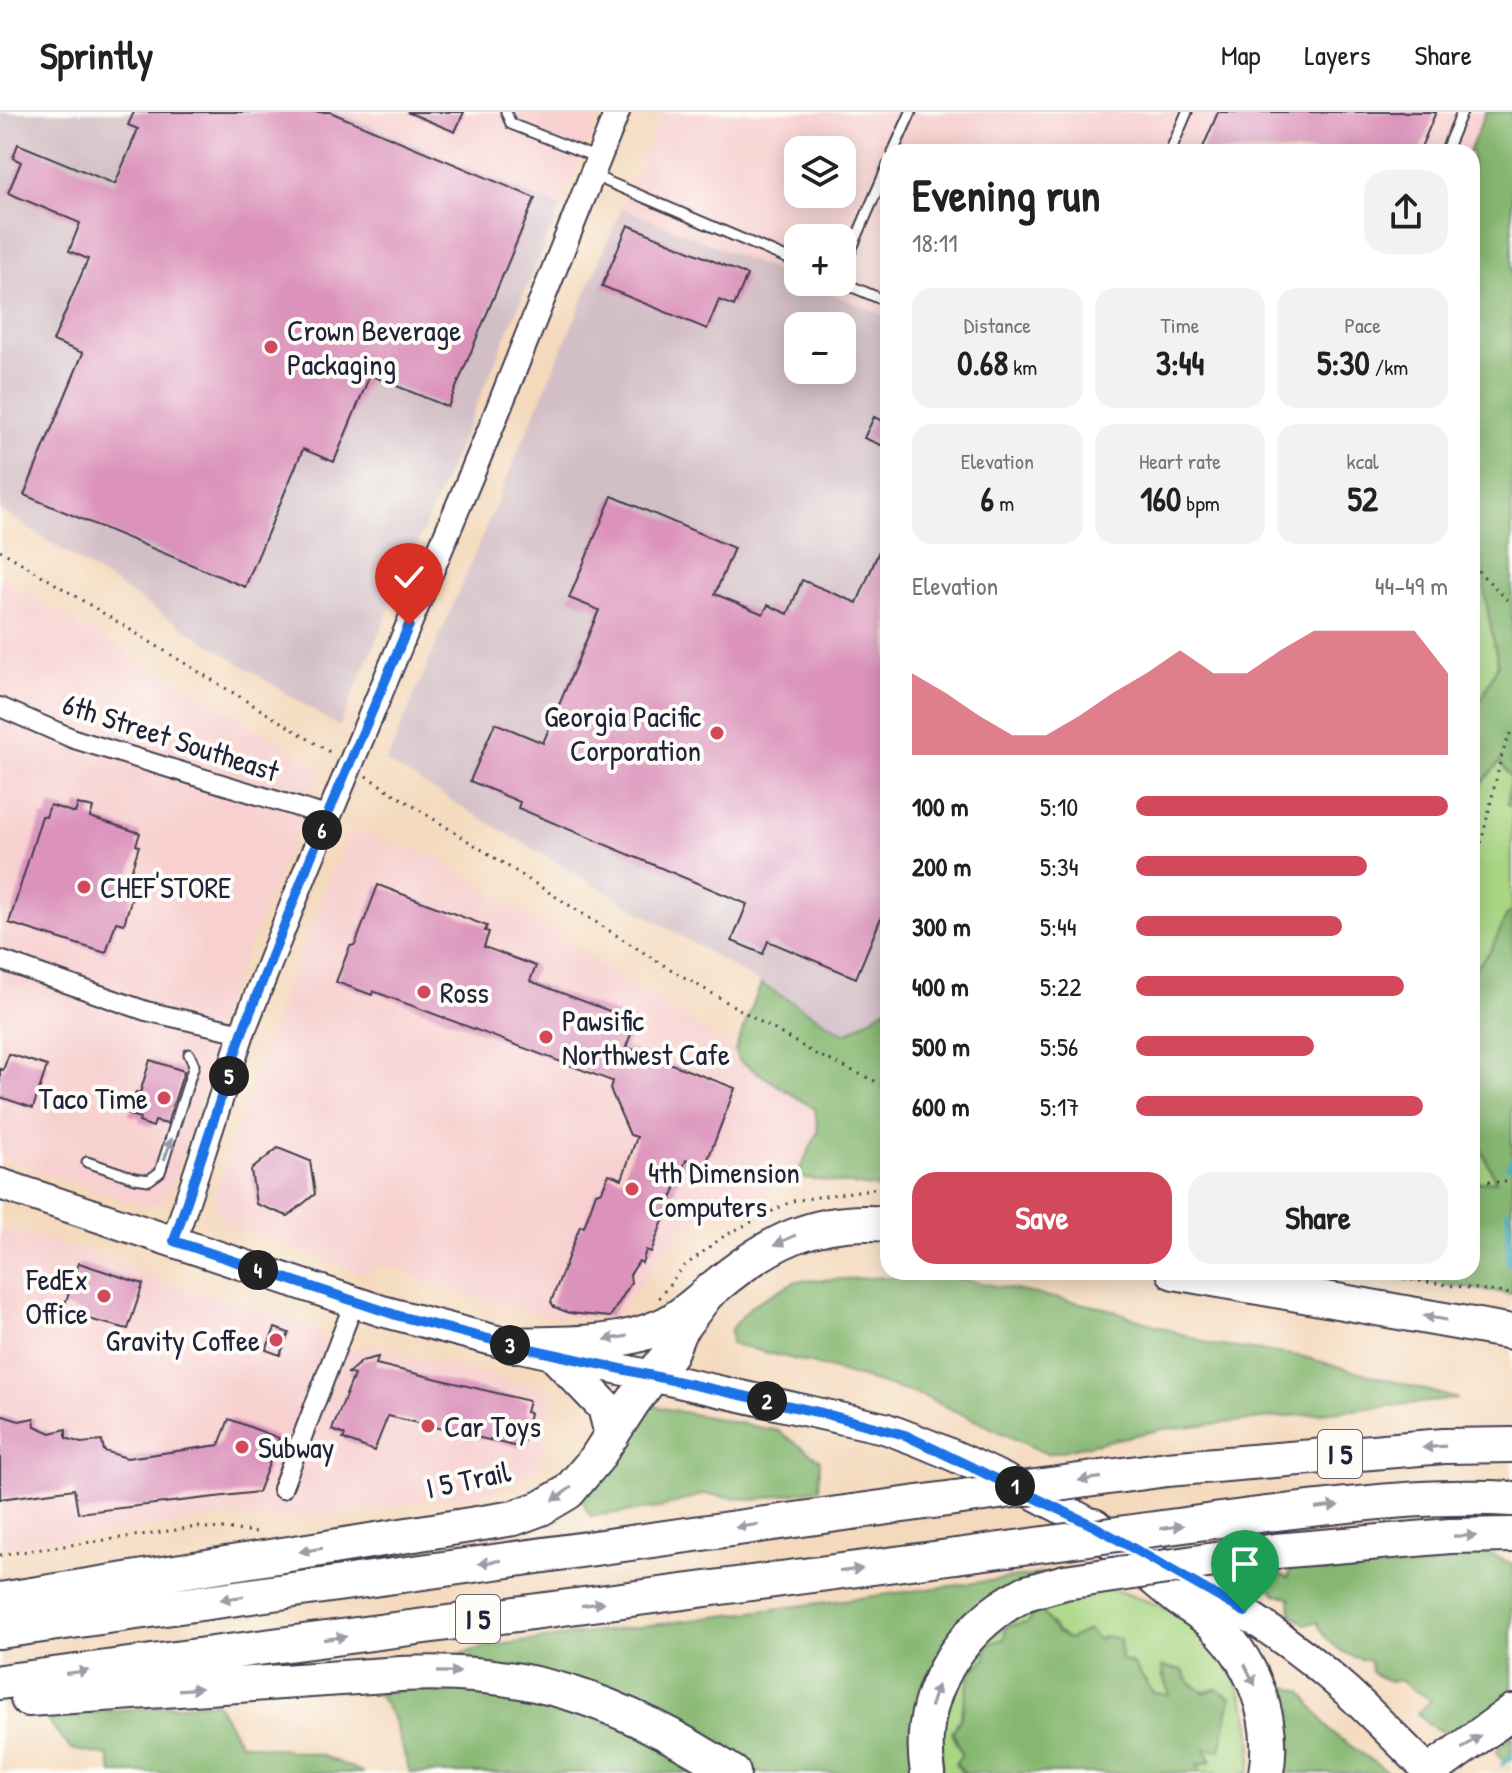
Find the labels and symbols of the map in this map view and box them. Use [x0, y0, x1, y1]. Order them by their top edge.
place label: Crown Beverage Packaging [287, 310, 461, 384]
marker: Crown Beverage Packaging [262, 338, 280, 356]
pin [375, 543, 443, 625]
street label: 6th Street Southeast [58, 683, 285, 791]
place label: Georgia Pacific Corporation [544, 696, 701, 770]
marker: Georgia Pacific Corporation [708, 724, 726, 742]
pin: 6 [302, 810, 342, 850]
place label: CHEF'STORE [100, 867, 231, 907]
marker: CHEF'STORE [75, 878, 93, 896]
place label: Ross [440, 972, 489, 1012]
marker: Ross [415, 983, 433, 1001]
place label: Pawsific Northwest Cafe [562, 1000, 730, 1074]
marker: Pawsific Northwest Cafe [537, 1028, 555, 1046]
pin: 5 [209, 1056, 249, 1096]
place label: Taco Time [38, 1078, 148, 1118]
marker: Taco Time [155, 1089, 173, 1107]
one-way arrow [162, 1137, 174, 1161]
place label: 4th Dimension Computers [648, 1152, 800, 1226]
marker: 4th Dimension Computers [623, 1180, 641, 1198]
one-way arrow [773, 1233, 796, 1247]
pin: 4 [238, 1250, 278, 1290]
place label: FedEx Office [25, 1259, 88, 1333]
marker: FedEx Office [95, 1287, 113, 1305]
one-way arrow [1422, 1312, 1447, 1324]
place label: Gravity Coffee [106, 1320, 260, 1360]
pin: 3 [490, 1325, 530, 1365]
marker: Gravity Coffee [267, 1331, 285, 1349]
one-way arrow [603, 1333, 628, 1345]
pin: 2 [747, 1381, 787, 1421]
place label: Car Toys [444, 1406, 541, 1446]
marker: Car Toys [419, 1417, 437, 1435]
place label: Subway [258, 1427, 334, 1467]
road number: I 5 [1318, 1430, 1362, 1478]
marker: Subway [233, 1438, 251, 1456]
one-way arrow [1421, 1441, 1446, 1454]
street label: I 5 Trail [422, 1451, 514, 1507]
pin: 1 [995, 1466, 1035, 1506]
one-way arrow [1077, 1473, 1102, 1486]
one-way arrow [551, 1486, 573, 1502]
one-way arrow [1315, 1500, 1340, 1513]
one-way arrow [734, 1520, 759, 1533]
one-way arrow [1160, 1520, 1185, 1533]
pin [1211, 1530, 1279, 1612]
one-way arrow [1453, 1530, 1478, 1542]
one-way arrow [298, 1544, 323, 1557]
one-way arrow [477, 1556, 502, 1569]
one-way arrow [839, 1563, 864, 1576]
one-way arrow [219, 1592, 244, 1605]
road number: I 5 [456, 1595, 500, 1643]
one-way arrow [581, 1597, 606, 1610]
one-way arrow [323, 1631, 348, 1644]
one-way arrow [1243, 1663, 1257, 1686]
one-way arrow [65, 1665, 90, 1678]
one-way arrow [437, 1666, 462, 1678]
one-way arrow [178, 1682, 203, 1695]
one-way arrow [929, 1684, 941, 1708]
one-way arrow [1460, 1735, 1481, 1750]

